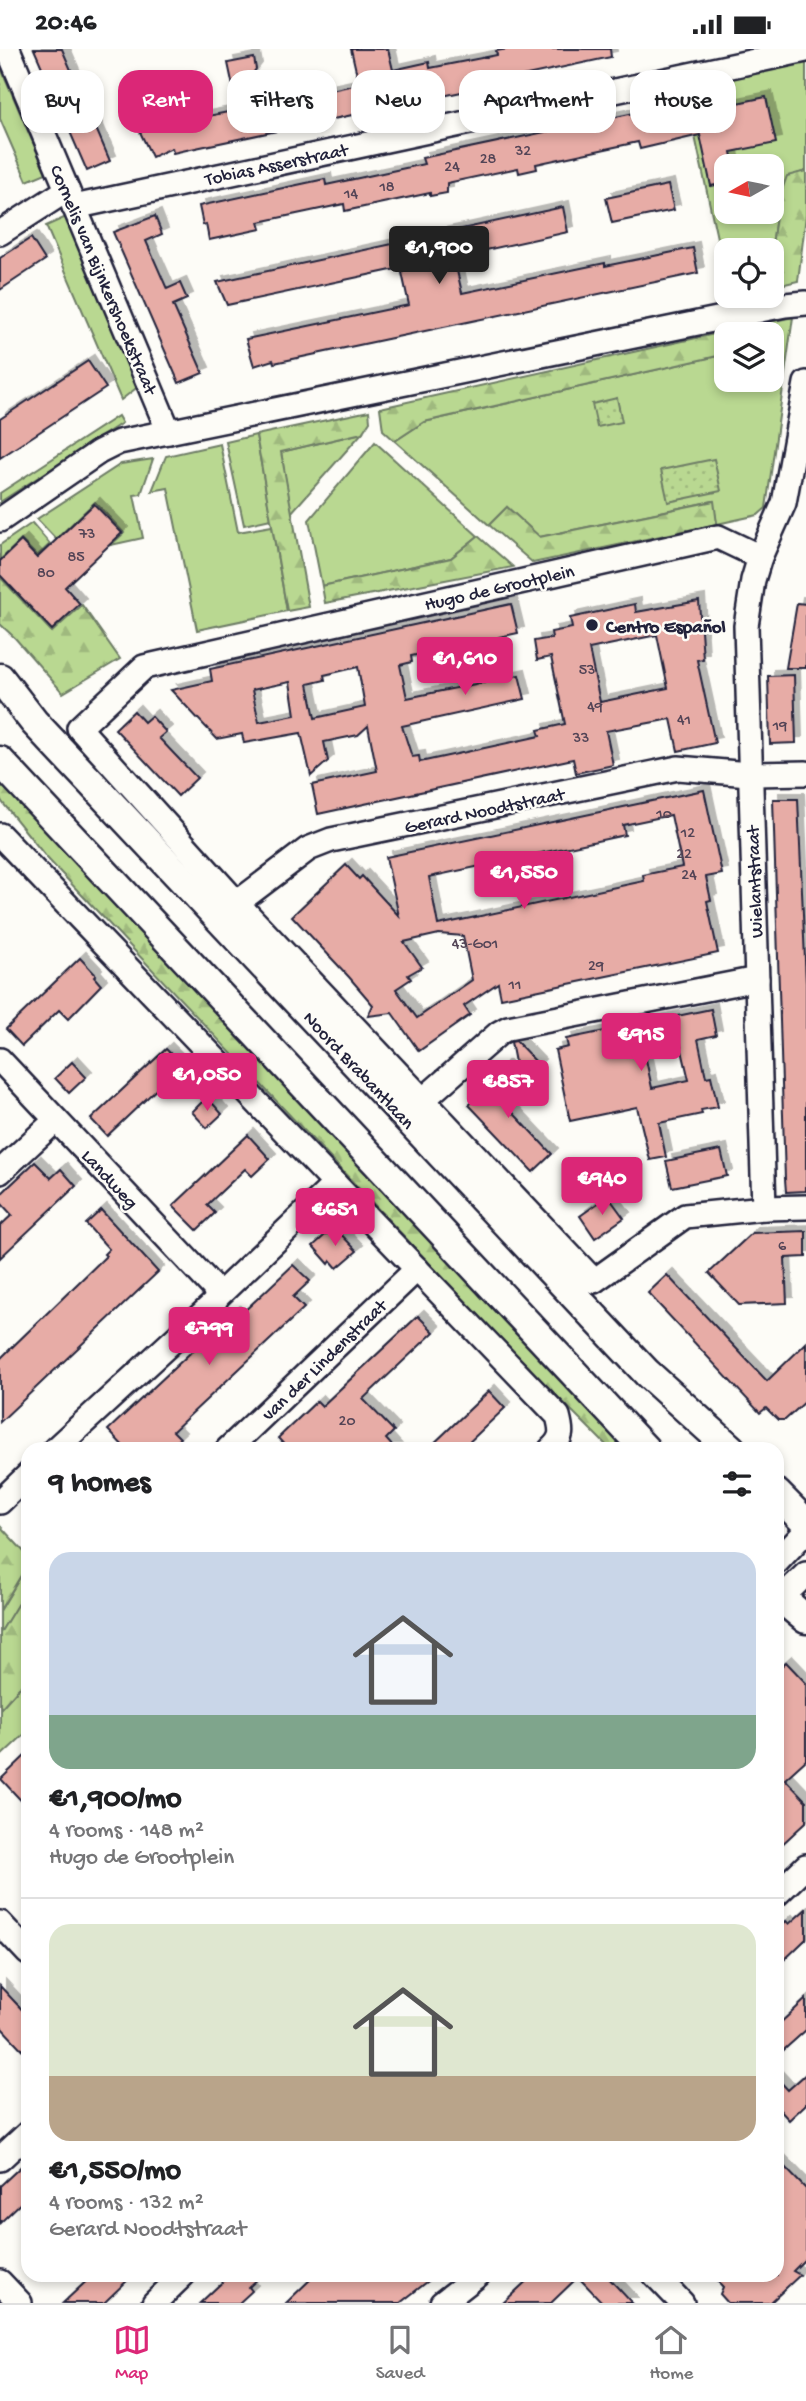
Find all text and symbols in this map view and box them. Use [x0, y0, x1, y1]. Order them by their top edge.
text: 20:46 [35, 9, 96, 40]
chip: Buy [21, 70, 104, 133]
chip: Rent [118, 70, 213, 133]
chip: Filters [227, 70, 337, 133]
chip: New [351, 70, 445, 133]
chip: Apartment [459, 70, 616, 133]
chip: House [630, 70, 736, 133]
street label: Tobias Asserstraat [202, 140, 352, 193]
house number: 32 [514, 143, 531, 162]
house number: 28 [480, 151, 497, 170]
north arrow [714, 154, 784, 224]
map controls [714, 154, 784, 392]
house number: 24 [444, 159, 460, 178]
street label: Cornelis van Bijnkershoekstraat [43, 162, 162, 401]
house number: 18 [378, 179, 395, 198]
house number: 14 [343, 186, 358, 205]
pin: €1,900 [382, 226, 496, 286]
text: €1,900 [405, 235, 473, 262]
button: locate [714, 238, 784, 308]
button: layers [714, 322, 784, 392]
house number: 73 [78, 526, 95, 545]
house number: 85 [67, 549, 85, 568]
street label: Hugo de Grootplein [423, 561, 577, 618]
house number: 80 [37, 565, 55, 584]
marker: Centro Español [584, 617, 600, 633]
place label: Centro Español [605, 617, 726, 640]
pin: €1,610 [408, 637, 522, 697]
text: €1,610 [433, 646, 497, 673]
house number: 53 [579, 662, 595, 681]
house number: 49 [587, 699, 603, 718]
house number: 41 [677, 712, 691, 731]
house number: 19 [772, 718, 787, 737]
house number: 33 [572, 730, 589, 749]
street label: Gerard Noodtstraat [403, 784, 569, 841]
house number: 10 [655, 806, 672, 825]
street label: Wielantstraat [743, 823, 770, 938]
house number: 12 [680, 825, 695, 844]
house number: 22 [676, 846, 692, 865]
pin: €1,550 [467, 851, 581, 911]
text: €1,550 [490, 860, 558, 887]
house number: 24 [681, 867, 697, 886]
house number: 43-G01 [452, 936, 498, 955]
house number: 29 [588, 958, 604, 977]
house number: 11 [508, 977, 521, 996]
street label: Noord Brabantlaan [297, 1008, 418, 1135]
pin: €915 [600, 1013, 682, 1073]
text: €915 [618, 1022, 664, 1049]
pin: €1,050 [150, 1053, 264, 1113]
pin: €857 [467, 1061, 549, 1120]
text: €1,050 [173, 1062, 241, 1089]
text: €857 [483, 1069, 533, 1096]
street label: Landweg [75, 1146, 142, 1215]
pin: €940 [561, 1157, 643, 1217]
text: €940 [577, 1166, 627, 1193]
pin: €651 [294, 1189, 376, 1248]
text: €651 [312, 1197, 358, 1224]
house number: 6 [778, 1238, 787, 1257]
street label: van der Lindenstraat [258, 1294, 394, 1427]
pin: €799 [168, 1307, 250, 1367]
text: €799 [185, 1316, 233, 1343]
house number: 20 [339, 1413, 355, 1432]
icon: filters [718, 1465, 756, 1503]
text: 9 homes [49, 1467, 151, 1502]
icon: home [340, 1597, 466, 1723]
text: €1,900/mo [49, 1783, 182, 1818]
text: 4 rooms · 148 m² [49, 1818, 204, 1845]
text: Hugo de Grootplein [49, 1845, 234, 1872]
icon: home [340, 1969, 466, 2095]
text: €1,550/mo [49, 2155, 181, 2190]
text: 4 rooms · 132 m² [49, 2190, 204, 2217]
text: Gerard Noodtstraat [49, 2217, 246, 2244]
tab: Map [113, 2321, 151, 2386]
tab: Saved [376, 2321, 424, 2386]
tab: Home [649, 2321, 693, 2386]

